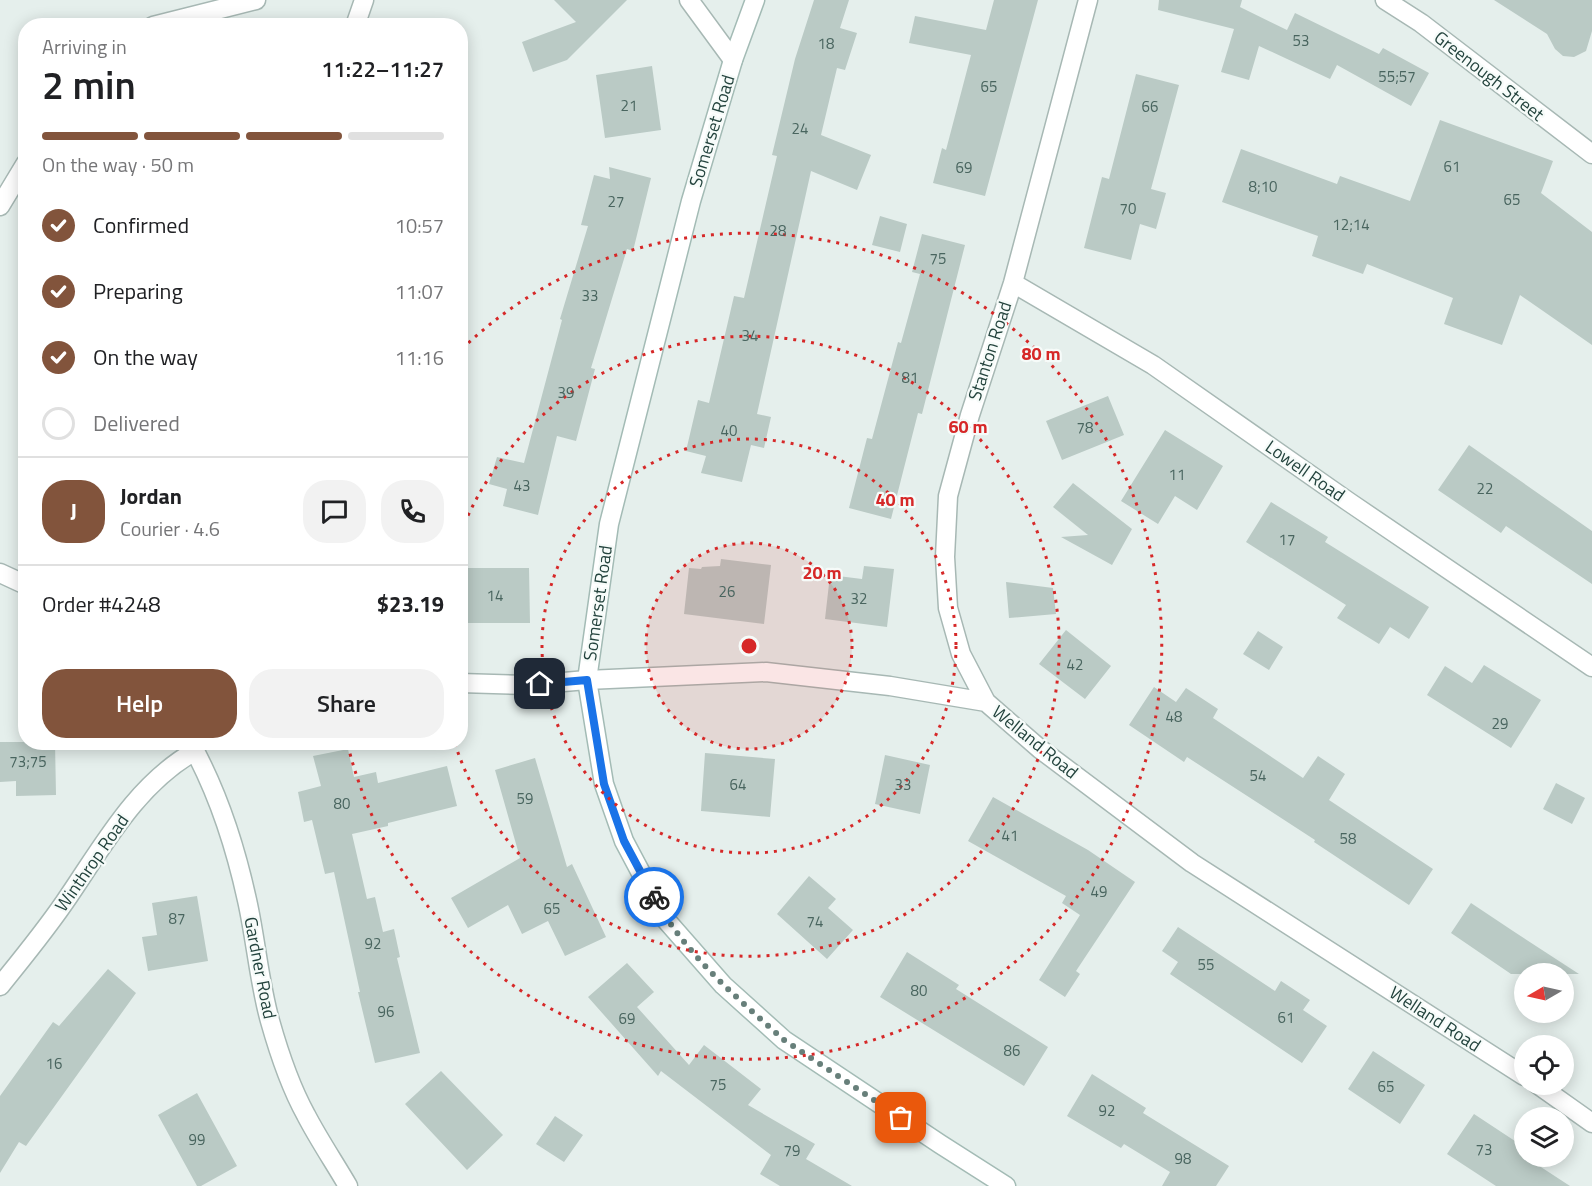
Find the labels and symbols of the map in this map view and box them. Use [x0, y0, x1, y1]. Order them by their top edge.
street label: Greenough Street [1428, 24, 1551, 128]
house number: 53 [1293, 29, 1309, 52]
house number: 18 [818, 32, 834, 55]
house number: 55;57 [1378, 65, 1416, 88]
street label: Somerset Road [682, 71, 741, 190]
house number: 65 [981, 75, 997, 98]
house number: 21 [621, 94, 637, 117]
house number: 66 [1142, 95, 1158, 118]
house number: 24 [792, 117, 808, 140]
house number: 61 [1444, 155, 1460, 178]
house number: 69 [956, 156, 972, 179]
house number: 8;10 [1249, 175, 1277, 198]
house number: 65 [1504, 188, 1520, 211]
house number: 27 [608, 190, 624, 213]
house number: 70 [1120, 197, 1136, 220]
house number: 12;14 [1332, 213, 1370, 236]
house number: 28 [770, 219, 786, 242]
house number: 75 [930, 247, 946, 270]
house number: 33 [582, 284, 598, 307]
street label: Stanton Road [961, 298, 1018, 404]
house number: 34 [742, 324, 758, 347]
text: 80 m [1021, 340, 1061, 367]
house number: 81 [902, 366, 918, 389]
house number: 39 [558, 381, 574, 404]
text: 60 m [948, 413, 988, 440]
house number: 78 [1077, 416, 1093, 439]
house number: 40 [721, 419, 737, 442]
street label: Lowell Road [1260, 433, 1351, 508]
house number: 11 [1169, 463, 1185, 486]
house number: 43 [514, 474, 530, 497]
house number: 22 [1477, 477, 1493, 500]
text: 40 m [875, 486, 915, 513]
house number: 17 [1279, 528, 1295, 551]
street label: Somerset Road [576, 543, 619, 662]
text: 20 m [802, 559, 842, 586]
house number: 26 [719, 580, 735, 603]
house number: 14 [487, 584, 503, 607]
house number: 32 [851, 587, 867, 610]
centre of rings [739, 636, 759, 656]
house number: 42 [1067, 653, 1083, 676]
pin [514, 658, 565, 709]
street label: Welland Road [986, 698, 1084, 785]
house number: 48 [1166, 705, 1182, 728]
house number: 29 [1492, 712, 1508, 735]
house number: 73;75 [9, 750, 47, 773]
house number: 54 [1250, 764, 1266, 787]
house number: 64 [730, 773, 746, 796]
house number: 33 [895, 773, 911, 796]
house number: 59 [517, 787, 533, 810]
house number: 80 [334, 792, 350, 815]
street label: Winthrop Road [48, 808, 135, 917]
house number: 41 [1002, 824, 1018, 847]
house number: 58 [1340, 827, 1356, 850]
courier [624, 867, 684, 927]
house number: 49 [1091, 880, 1107, 903]
house number: 65 [544, 897, 560, 920]
house number: 87 [169, 907, 185, 930]
house number: 74 [807, 910, 823, 933]
street label: Gardner Road [237, 915, 284, 1021]
house number: 92 [365, 932, 381, 955]
house number: 55 [1198, 953, 1214, 976]
north arrow [1514, 963, 1574, 1023]
house number: 80 [911, 979, 927, 1002]
street label: Welland Road [1384, 979, 1486, 1058]
house number: 96 [378, 1000, 394, 1023]
house number: 61 [1278, 1006, 1294, 1029]
house number: 69 [619, 1007, 635, 1030]
house number: 86 [1004, 1039, 1020, 1062]
house number: 16 [46, 1052, 62, 1075]
house number: 75 [710, 1073, 726, 1096]
house number: 65 [1378, 1075, 1394, 1098]
pin [875, 1092, 926, 1143]
house number: 92 [1099, 1099, 1115, 1122]
house number: 99 [189, 1128, 205, 1151]
house number: 73 [1476, 1138, 1492, 1161]
house number: 79 [784, 1139, 800, 1162]
house number: 98 [1175, 1147, 1191, 1170]

